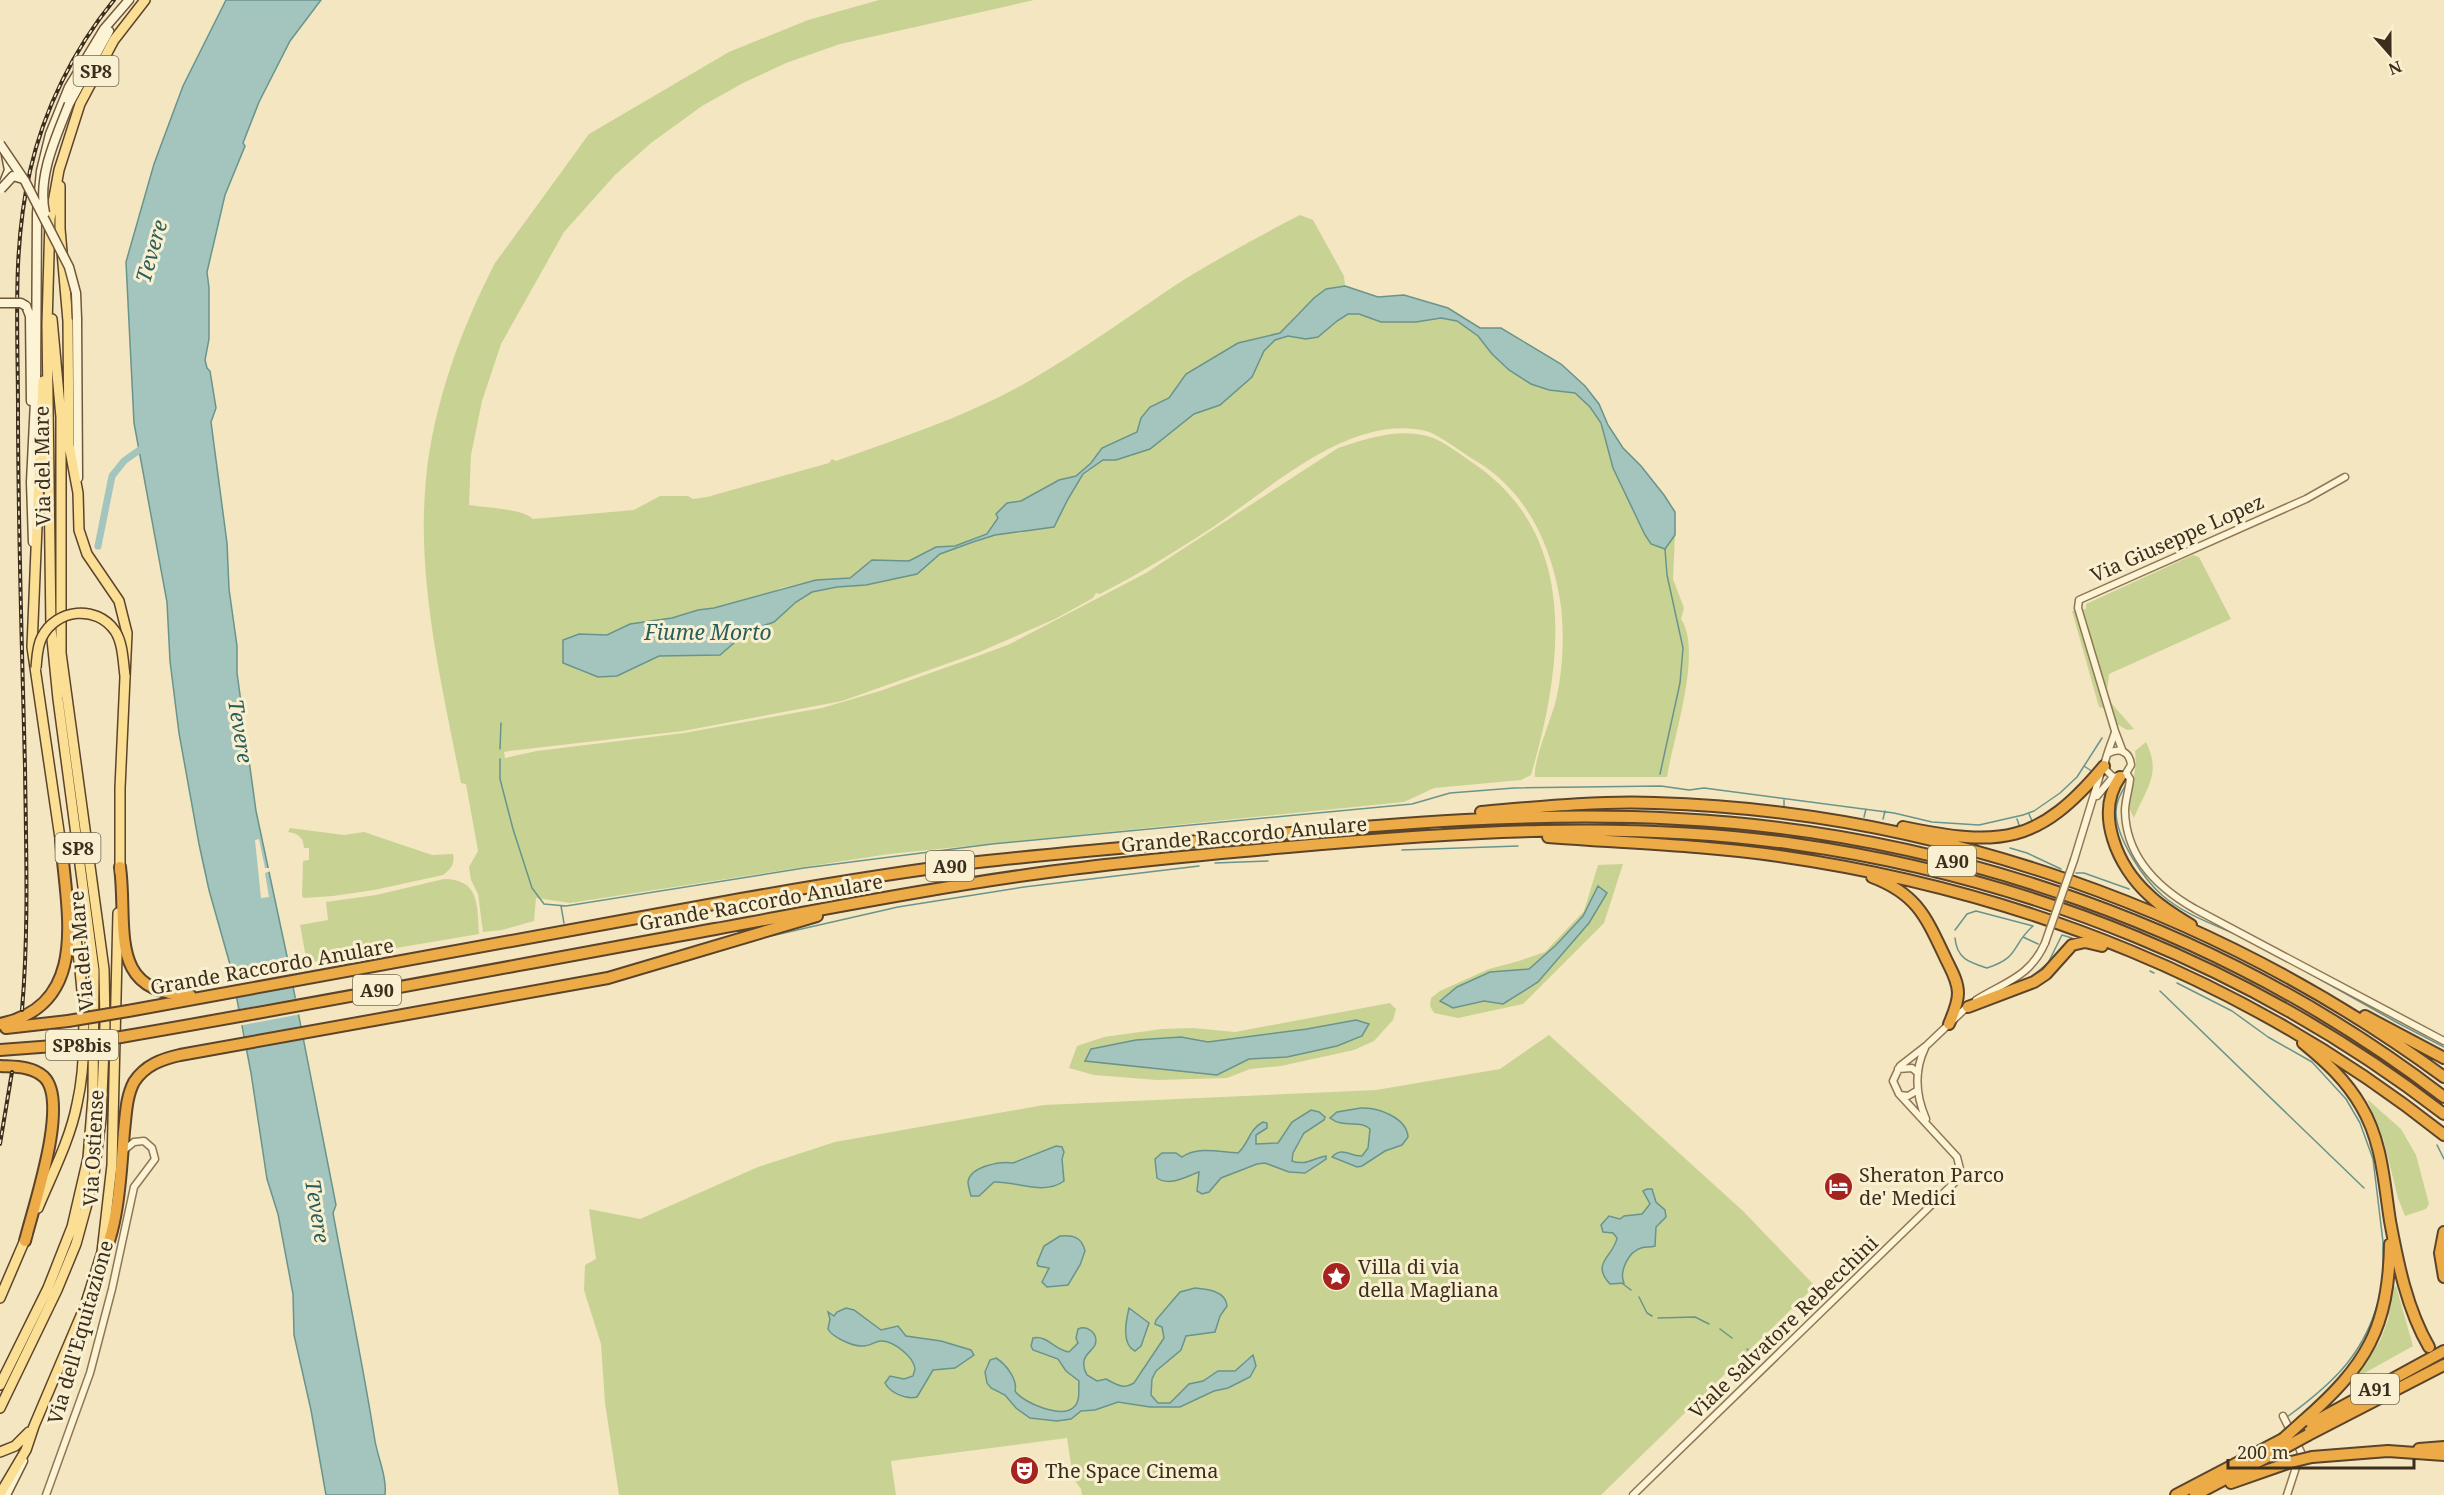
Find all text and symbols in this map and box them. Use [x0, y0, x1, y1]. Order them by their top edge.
north arrow [2360, 24, 2420, 84]
text: N [2385, 55, 2405, 81]
road number: SP8 [74, 56, 118, 86]
water label: Tevere [129, 216, 173, 286]
street label: Via del Mare [27, 405, 57, 527]
street label: Via Giuseppe Lopez [2086, 488, 2268, 588]
water label: Fiume Morto [643, 618, 772, 646]
water label: Tevere [222, 697, 260, 765]
street label: Grande Raccordo Anulare [1120, 810, 1368, 858]
road number: SP8 [56, 833, 100, 863]
road number: A90 [1928, 846, 1976, 876]
road number: A90 [926, 851, 974, 881]
street label: Grande Raccordo Anulare [637, 867, 885, 937]
street label: Via del Mare [62, 890, 100, 1012]
street label: Grande Raccordo Anulare [148, 931, 396, 1001]
road number: A90 [353, 975, 401, 1005]
road number: SP8bis [46, 1030, 118, 1060]
street label: Via Ostiense [76, 1089, 110, 1207]
place label: Sheraton Parco de' Medici [1859, 1161, 2004, 1211]
hotel icon: Sheraton Parco de' Medici [1822, 1170, 1854, 1202]
water label: Tevere [299, 1177, 337, 1245]
street label: Viale Salvatore Rebecchini [1683, 1229, 1884, 1425]
street label: Via dell'Equitazione [41, 1237, 119, 1427]
place label: Villa di via della Magliana [1358, 1253, 1499, 1303]
place icon: Villa di via della Magliana [1321, 1261, 1353, 1293]
road number: A91 [2351, 1374, 2399, 1404]
scale bar [2228, 1432, 2414, 1470]
text: 200 m [2237, 1440, 2289, 1464]
theatre icon: The Space Cinema [1008, 1454, 1040, 1486]
place label: The Space Cinema [1045, 1457, 1218, 1484]

